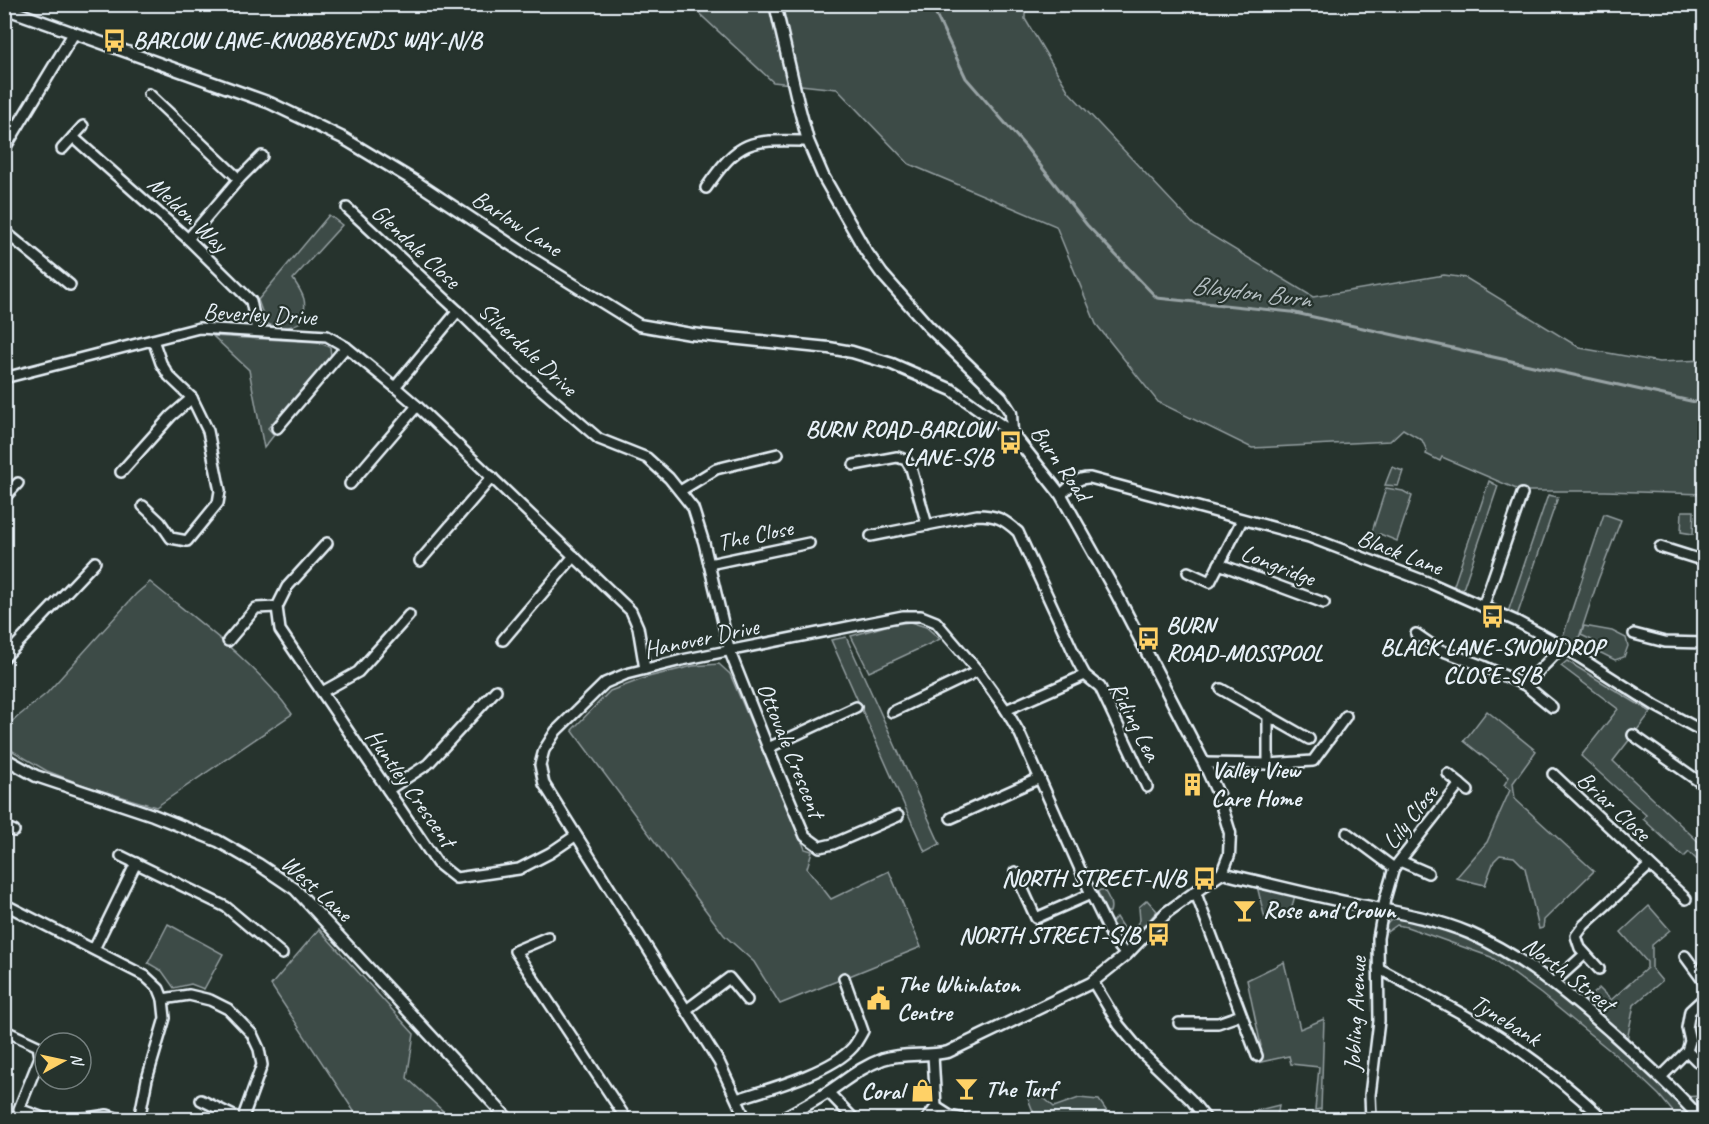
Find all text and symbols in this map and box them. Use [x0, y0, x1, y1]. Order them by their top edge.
place label: BARLOW LANE-KNOBBYENDS WAY-N/B [133, 25, 484, 55]
bus stop icon: BARLOW LANE-KNOBBYENDS WAY-N/B [102, 27, 128, 53]
street label: Meldon Way [141, 169, 236, 260]
street label: Barlow Lane [466, 183, 569, 264]
street label: Glendale Close [365, 197, 468, 296]
water label: Blaydon Burn [1189, 268, 1315, 316]
street label: Silverdale Drive [472, 295, 585, 404]
street label: Beverley Drive [203, 296, 320, 332]
place label: BURN ROAD-BARLOW LANE-S/B [805, 414, 998, 472]
street label: Burn Road [1024, 419, 1100, 510]
bus stop icon: BURN ROAD-BARLOW LANE-S/B [998, 430, 1024, 456]
street label: The Close [715, 512, 798, 558]
street label: Black Lane [1353, 522, 1449, 583]
street label: Longridge [1237, 537, 1321, 594]
bus stop icon: BLACK LANE-SNOWDROP CLOSE-S/B [1479, 604, 1505, 630]
place label: BURN ROAD-MOSSPOOL [1166, 610, 1324, 668]
street label: Hanover Drive [641, 611, 763, 665]
bus stop icon: BURN ROAD-MOSSPOOL [1135, 626, 1161, 652]
place label: BLACK LANE-SNOWDROP CLOSE-S/B [1380, 632, 1608, 690]
street label: Riding Lea [1102, 676, 1168, 767]
street label: Ottovale Crescent [750, 678, 833, 825]
street label: Huntley Crescent [359, 723, 465, 856]
place label: Valley View Care Home [1211, 755, 1303, 813]
street label: Briar Close [1571, 764, 1659, 849]
building icon: Valley View Care Home [1180, 771, 1206, 797]
street label: Lily Close [1376, 777, 1446, 855]
street label: West Lane [275, 848, 361, 929]
place label: NORTH STREET-N/B [1002, 863, 1188, 893]
bus stop icon: NORTH STREET-N/B [1191, 865, 1217, 891]
place label: Rose and Crown [1263, 895, 1397, 925]
bar icon: Rose and Crown [1232, 897, 1258, 923]
place label: NORTH STREET-S/B [959, 920, 1142, 950]
bus stop icon: NORTH STREET-S/B [1145, 922, 1171, 948]
street label: North Street [1517, 930, 1624, 1020]
street label: Jobling Avenue [1337, 954, 1373, 1073]
place label: The Whinlaton Centre [897, 969, 1022, 1027]
public building icon: The Whinlaton Centre [866, 985, 892, 1011]
street label: Tynebank [1466, 987, 1548, 1054]
north arrow [33, 1031, 93, 1091]
text: N [66, 1053, 88, 1068]
place label: The Turf [985, 1074, 1061, 1104]
place label: Coral [861, 1076, 909, 1106]
bar icon: The Turf [954, 1076, 980, 1102]
shop icon: Coral [909, 1078, 935, 1104]

